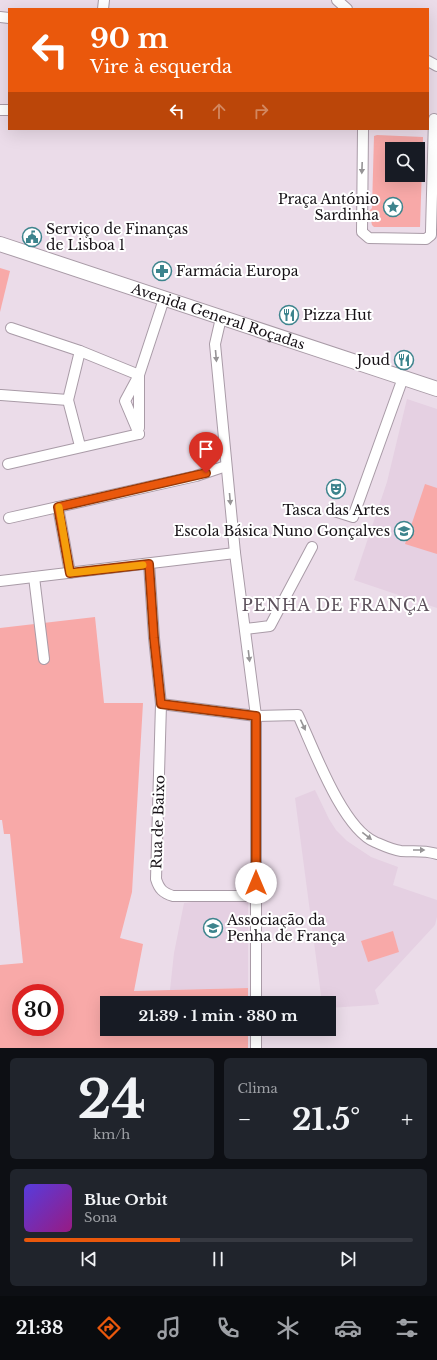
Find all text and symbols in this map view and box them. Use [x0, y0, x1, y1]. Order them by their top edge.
text: 90 m [90, 21, 168, 56]
icon: left [24, 24, 76, 76]
text: Vire à esquerda [90, 56, 232, 78]
icon: left [166, 100, 188, 122]
icon: ahead [208, 100, 230, 122]
icon: right [250, 100, 272, 122]
map controls [385, 142, 425, 182]
button: search [385, 142, 425, 182]
one-way arrow [359, 162, 366, 174]
place label: Praça António Sardinha [278, 190, 379, 224]
place icon: Praça António Sardinha [382, 196, 404, 218]
place label: Serviço de Finanças de Lisboa 1 [46, 220, 188, 254]
public building icon: Serviço de Finanças de Lisboa 1 [21, 226, 43, 248]
pharmacy icon: Farmácia Europa [151, 260, 173, 282]
place label: Farmácia Europa [176, 262, 299, 280]
street label: Avenida General Roçadas [128, 279, 307, 354]
restaurant icon: Pizza Hut [278, 304, 300, 326]
place label: Pizza Hut [303, 306, 373, 324]
restaurant icon: Joud [393, 349, 415, 371]
one-way arrow [213, 350, 220, 362]
place label: Joud [355, 351, 391, 369]
pin [189, 432, 223, 473]
icon: arrive [195, 438, 217, 460]
theatre icon: Tasca das Artes [325, 478, 347, 500]
one-way arrow [226, 493, 233, 505]
place label: Tasca das Artes [282, 501, 390, 519]
school or university icon: Escola Básica Nuno Gonçalves [393, 520, 415, 542]
place label: Escola Básica Nuno Gonçalves [174, 522, 390, 540]
district label: PENHA DE FRANÇA [242, 595, 430, 615]
one-way arrow [246, 650, 252, 662]
one-way arrow [300, 719, 306, 731]
street label: Rua de Baixo [147, 775, 169, 869]
one-way arrow [361, 832, 372, 841]
one-way arrow [413, 847, 426, 853]
position arrow [235, 862, 277, 904]
place label: Associação da Penha de França [226, 911, 345, 945]
school or university icon: Associação da Penha de França [202, 917, 224, 939]
speed limit sign: 30 [12, 984, 64, 1036]
text: 21:39 · 1 min · 380 m [138, 1006, 298, 1025]
text: 24 [78, 1068, 146, 1132]
text: Clima [238, 1080, 278, 1097]
text: 21.5° [292, 1101, 360, 1138]
text: − [238, 1106, 251, 1133]
text: + [401, 1106, 413, 1133]
text: km/h [93, 1126, 130, 1143]
text: Blue Orbit [84, 1190, 167, 1209]
text: Sona [84, 1209, 117, 1226]
icon: previous [78, 1248, 100, 1270]
icon: pause [207, 1248, 229, 1270]
icon: next [337, 1248, 359, 1270]
icon: directions [95, 1314, 123, 1342]
icon: music [155, 1314, 183, 1342]
icon: phone [214, 1314, 242, 1342]
icon: climate [274, 1314, 302, 1342]
icon: car [334, 1314, 362, 1342]
icon: filters [393, 1314, 421, 1342]
text: 21:38 [16, 1317, 63, 1339]

